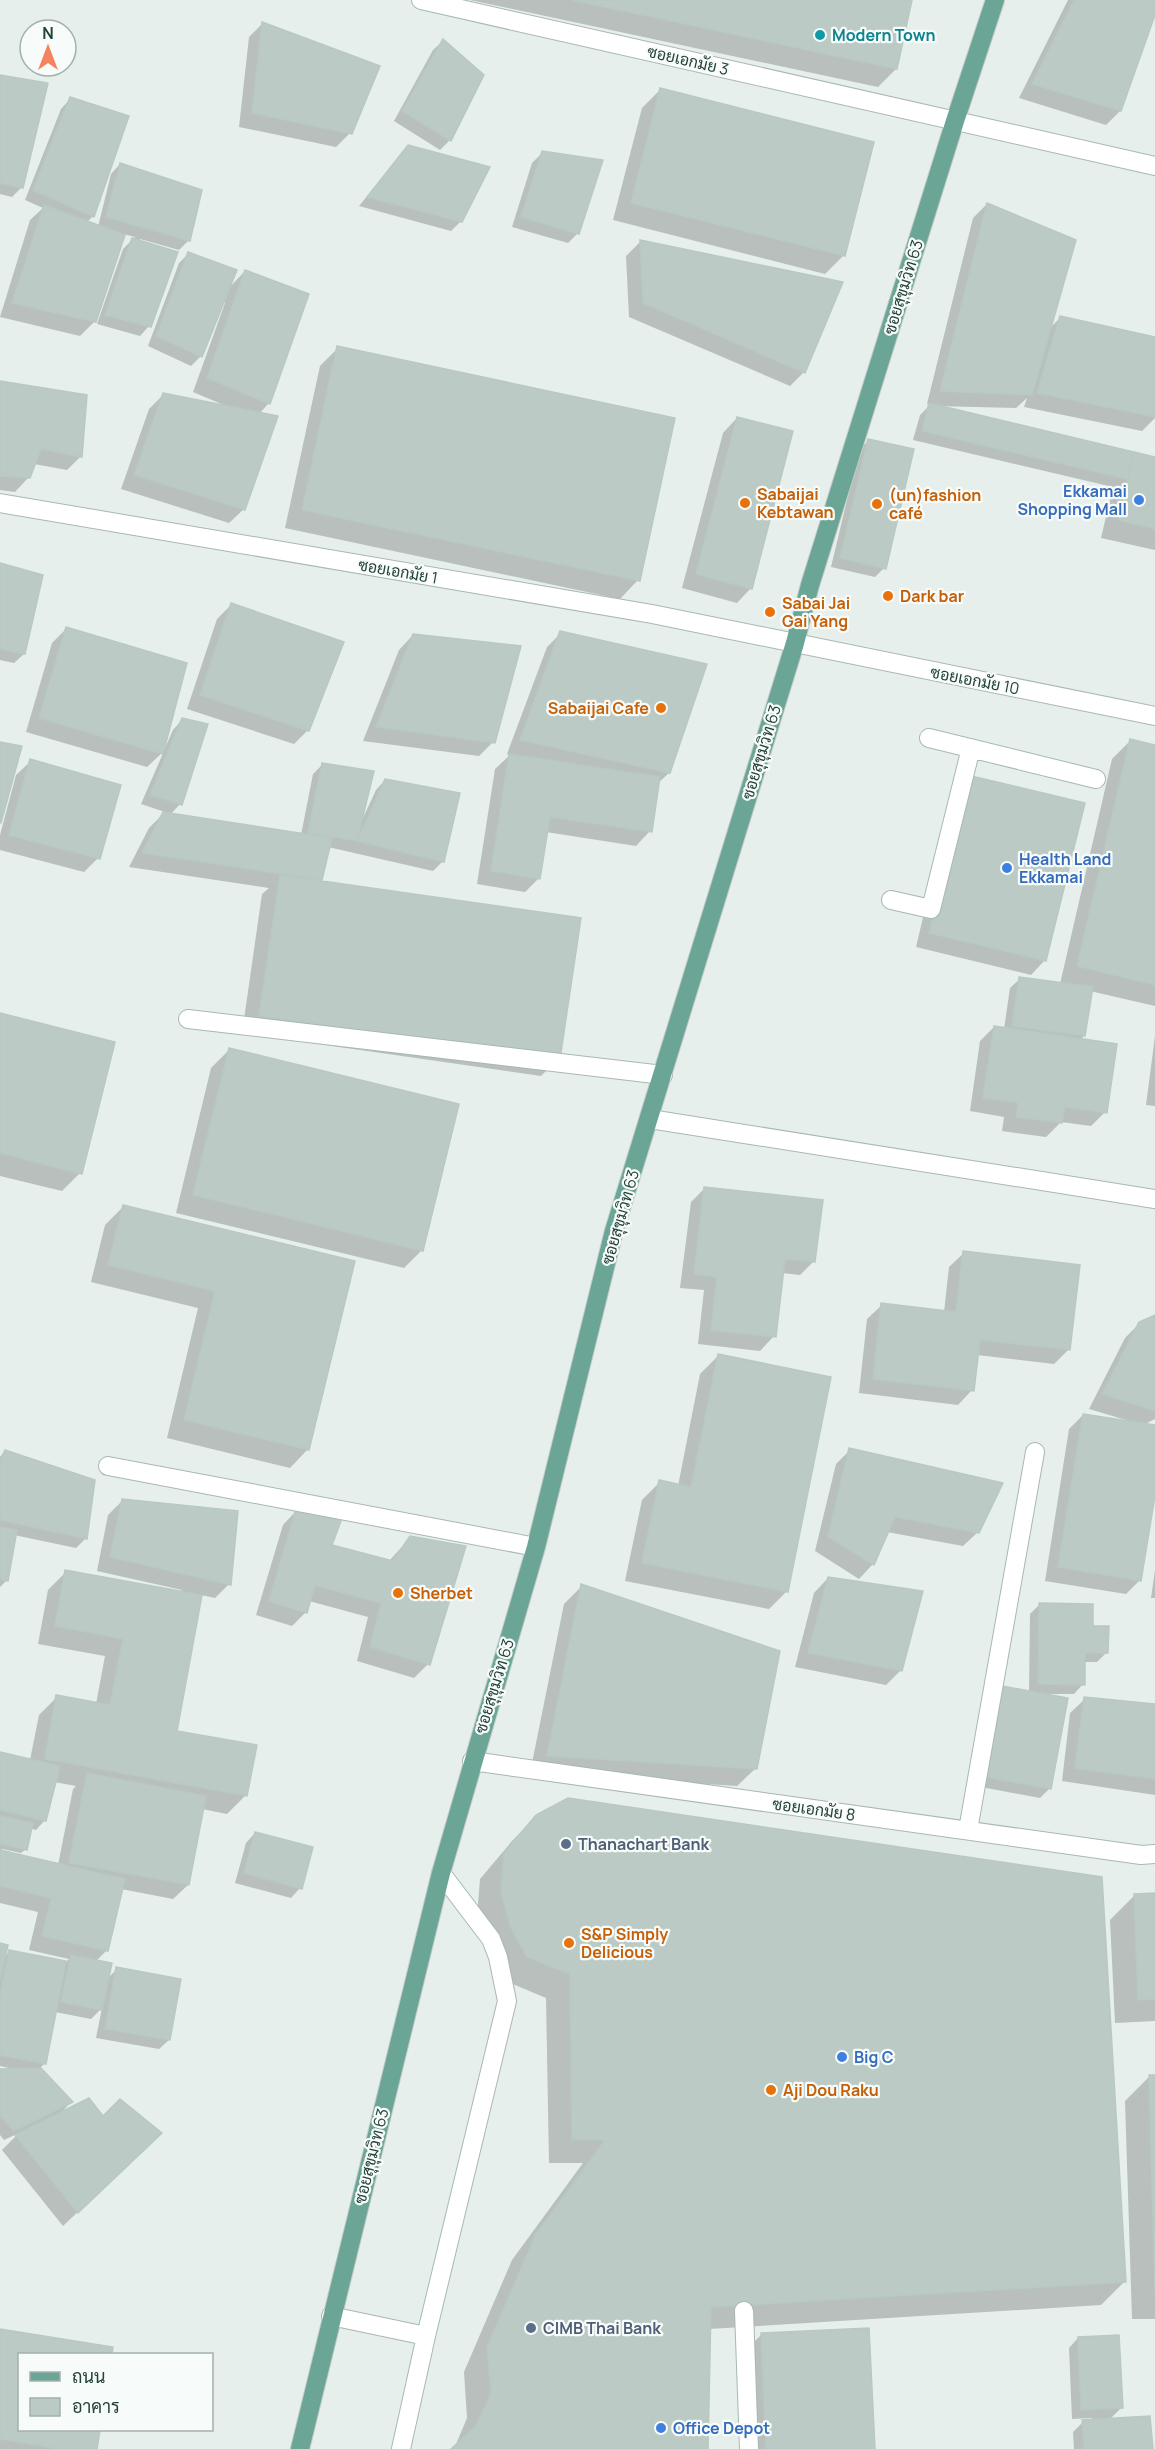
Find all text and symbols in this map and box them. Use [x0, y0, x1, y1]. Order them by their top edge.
north arrow [18, 18, 78, 78]
text: N [42, 22, 54, 44]
place label: Modern Town [832, 24, 936, 46]
marker: Modern Town [813, 28, 827, 42]
street label: ซอยเอกมัย 3 [645, 40, 731, 80]
street label: ซอยสุขุมวิท 63 [878, 237, 929, 337]
place label: Ekkamai Shopping Mall [1017, 480, 1127, 520]
place label: Sabaijai Kebtawan [757, 483, 834, 523]
place label: (un)fashion café [889, 484, 981, 524]
marker: Ekkamai Shopping Mall [1132, 493, 1146, 507]
marker: Sabaijai Kebtawan [738, 496, 752, 510]
marker: (un)fashion café [870, 497, 884, 511]
street label: ซอยเอกมัย 1 [357, 553, 439, 589]
place label: Dark bar [900, 585, 964, 607]
marker: Dark bar [881, 589, 895, 603]
place label: Sabai Jai Gai Yang [782, 592, 850, 632]
marker: Sabai Jai Gai Yang [763, 605, 777, 619]
street label: ซอยเอกมัย 10 [929, 661, 1021, 699]
place label: Sabaijai Cafe [548, 697, 649, 719]
marker: Sabaijai Cafe [654, 701, 668, 715]
street label: ซอยสุขุมวิท 63 [736, 702, 787, 802]
place label: Health Land Ekkamai [1019, 848, 1111, 888]
marker: Health Land Ekkamai [1000, 861, 1014, 875]
street label: ซอยสุขุมวิท 63 [596, 1167, 645, 1267]
place label: Sherbet [410, 1582, 473, 1604]
marker: Sherbet [391, 1586, 405, 1600]
street label: ซอยสุขุมวิท 63 [469, 1636, 520, 1736]
street label: ซอยเอกมัย 8 [771, 1792, 857, 1826]
place label: Thanachart Bank [578, 1833, 709, 1855]
marker: Thanachart Bank [559, 1837, 573, 1851]
place label: S&P Simply Delicious [581, 1923, 668, 1963]
marker: S&P Simply Delicious [562, 1936, 576, 1950]
place label: Big C [854, 2046, 894, 2068]
marker: Big C [835, 2050, 849, 2064]
place label: Aji Dou Raku [783, 2079, 879, 2101]
marker: Aji Dou Raku [764, 2083, 778, 2097]
street label: ซอยสุขุมวิท 63 [349, 2106, 394, 2206]
place label: CIMB Thai Bank [543, 2317, 661, 2339]
marker: CIMB Thai Bank [524, 2321, 538, 2335]
legend [18, 2353, 213, 2431]
text: ถนน [72, 2364, 105, 2388]
text: อาคาร [72, 2394, 120, 2418]
place label: Office Depot [673, 2417, 770, 2439]
marker: Office Depot [654, 2421, 668, 2435]

